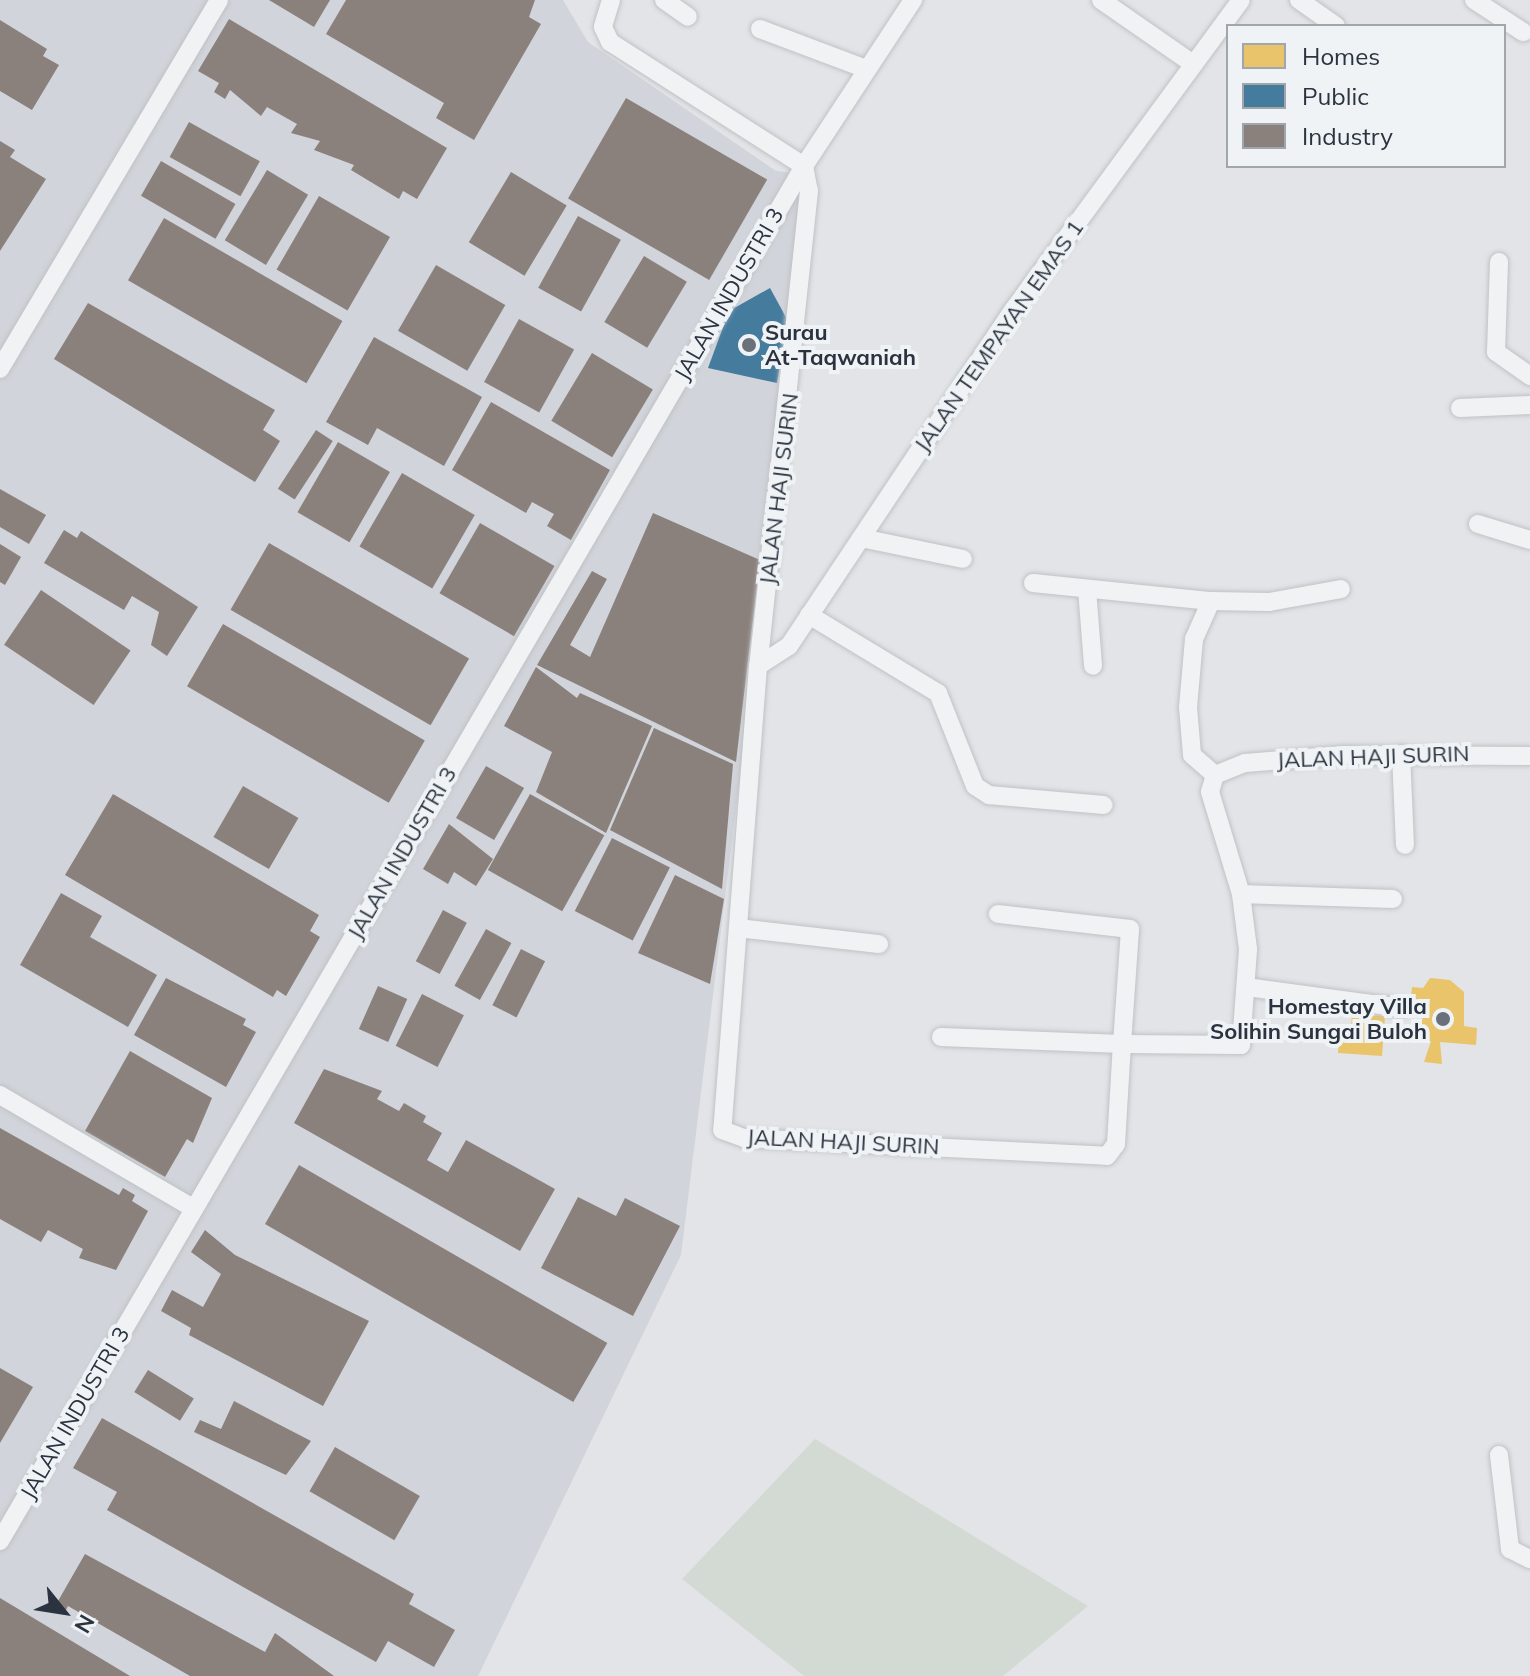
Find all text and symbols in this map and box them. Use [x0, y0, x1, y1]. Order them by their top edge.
legend [1226, 24, 1506, 168]
text: Homes [1302, 41, 1380, 71]
text: Public [1302, 81, 1369, 111]
text: Industry [1302, 121, 1393, 151]
street label: JALAN INDUSTRI 3 [669, 203, 789, 385]
street label: JALAN TEMPAYAN EMAS 1 [909, 215, 1089, 457]
place label: Surau At-Taqwaniah [765, 319, 916, 370]
marker: Surau At-Taqwaniah [740, 336, 758, 354]
street label: JALAN HAJI SURIN [754, 392, 804, 586]
street label: JALAN HAJI SURIN [1276, 740, 1470, 774]
street label: JALAN INDUSTRI 3 [342, 762, 462, 944]
place label: Homestay Villa Solihin Sungai Buloh [1210, 993, 1427, 1044]
marker: Homestay Villa Solihin Sungai Buloh [1434, 1010, 1452, 1028]
street label: JALAN HAJI SURIN [746, 1124, 940, 1160]
street label: JALAN INDUSTRI 3 [15, 1322, 135, 1504]
north arrow [24, 1572, 104, 1652]
text: N [69, 1610, 101, 1638]

